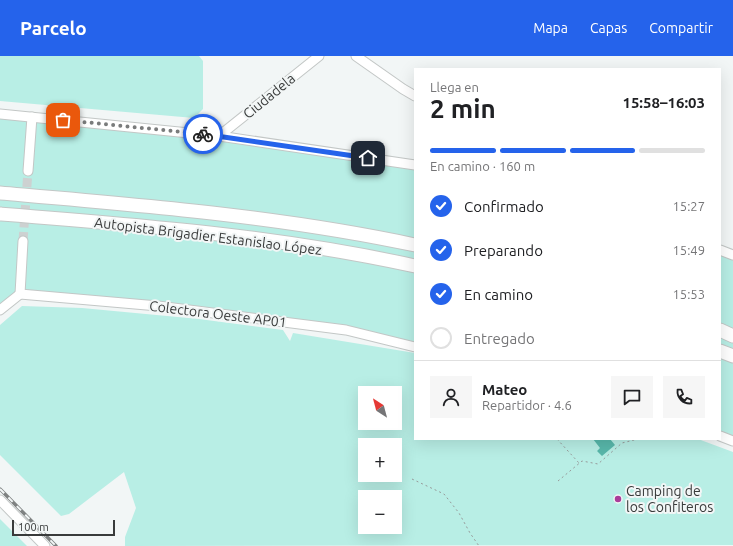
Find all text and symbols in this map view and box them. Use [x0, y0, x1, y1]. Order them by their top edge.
text: Parcelo [20, 17, 87, 39]
text: Mapa [533, 20, 568, 36]
text: Capas [590, 20, 627, 36]
text: Compartir [649, 20, 713, 36]
street label: Ciudadela [240, 70, 298, 122]
text: Llega en [430, 80, 479, 94]
text: 2 min [430, 94, 496, 123]
text: 15:58–16:03 [622, 94, 705, 111]
pin [46, 103, 80, 137]
icon: bag [52, 109, 74, 131]
courier [183, 114, 223, 154]
icon: bike [192, 123, 214, 145]
pin [351, 141, 385, 175]
icon: home [357, 147, 379, 169]
text: En camino · 160 m [430, 159, 535, 173]
icon: check [430, 195, 452, 217]
text: Confirmado [464, 198, 544, 215]
text: 15:27 [672, 199, 705, 213]
street label: Autopista Brigadier Estanislao López [93, 214, 323, 258]
icon: check [430, 239, 452, 261]
text: Preparando [464, 242, 543, 259]
text: 15:49 [672, 243, 705, 257]
icon: check [430, 283, 452, 305]
text: En camino [464, 286, 533, 303]
text: 15:53 [672, 287, 705, 301]
street label: Colectora Oeste AP01 [148, 298, 288, 330]
text: Entregado [464, 330, 535, 347]
button: person [430, 376, 472, 418]
button: chat [611, 376, 653, 418]
button: phone [663, 376, 705, 418]
text: Mateo [482, 381, 527, 398]
north arrow [358, 386, 402, 430]
map controls [358, 386, 402, 534]
text: Repartidor · 4.6 [482, 398, 572, 412]
button: + [358, 438, 402, 482]
place label: Camping de los Confiteros [626, 483, 713, 515]
button: − [358, 490, 402, 534]
marker: Camping de los Confiteros [613, 494, 623, 504]
scale bar [12, 518, 115, 537]
text: 100 m [18, 521, 49, 533]

